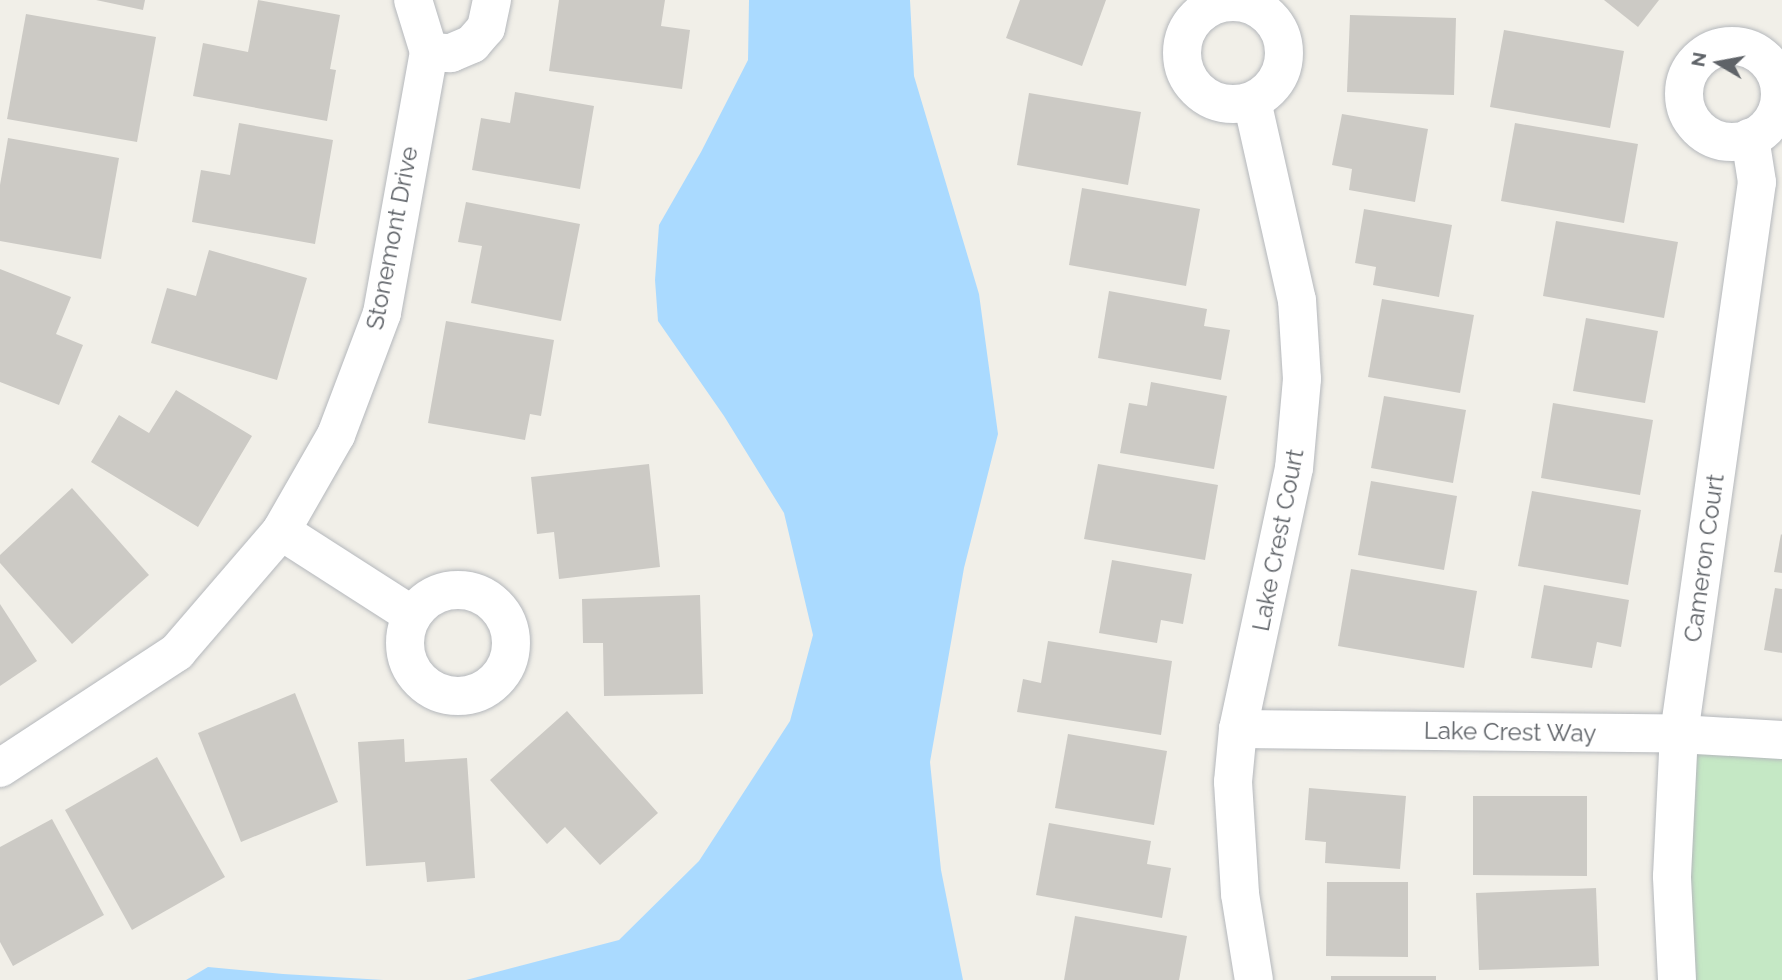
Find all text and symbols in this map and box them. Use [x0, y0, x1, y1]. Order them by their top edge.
north arrow [1684, 28, 1754, 98]
text: N [1686, 50, 1710, 68]
street label: Stonemont Drive [360, 144, 424, 332]
street label: Lake Crest Court [1246, 446, 1310, 634]
street label: Cameron Court [1678, 472, 1730, 644]
street label: Lake Crest Way [1423, 716, 1597, 748]

